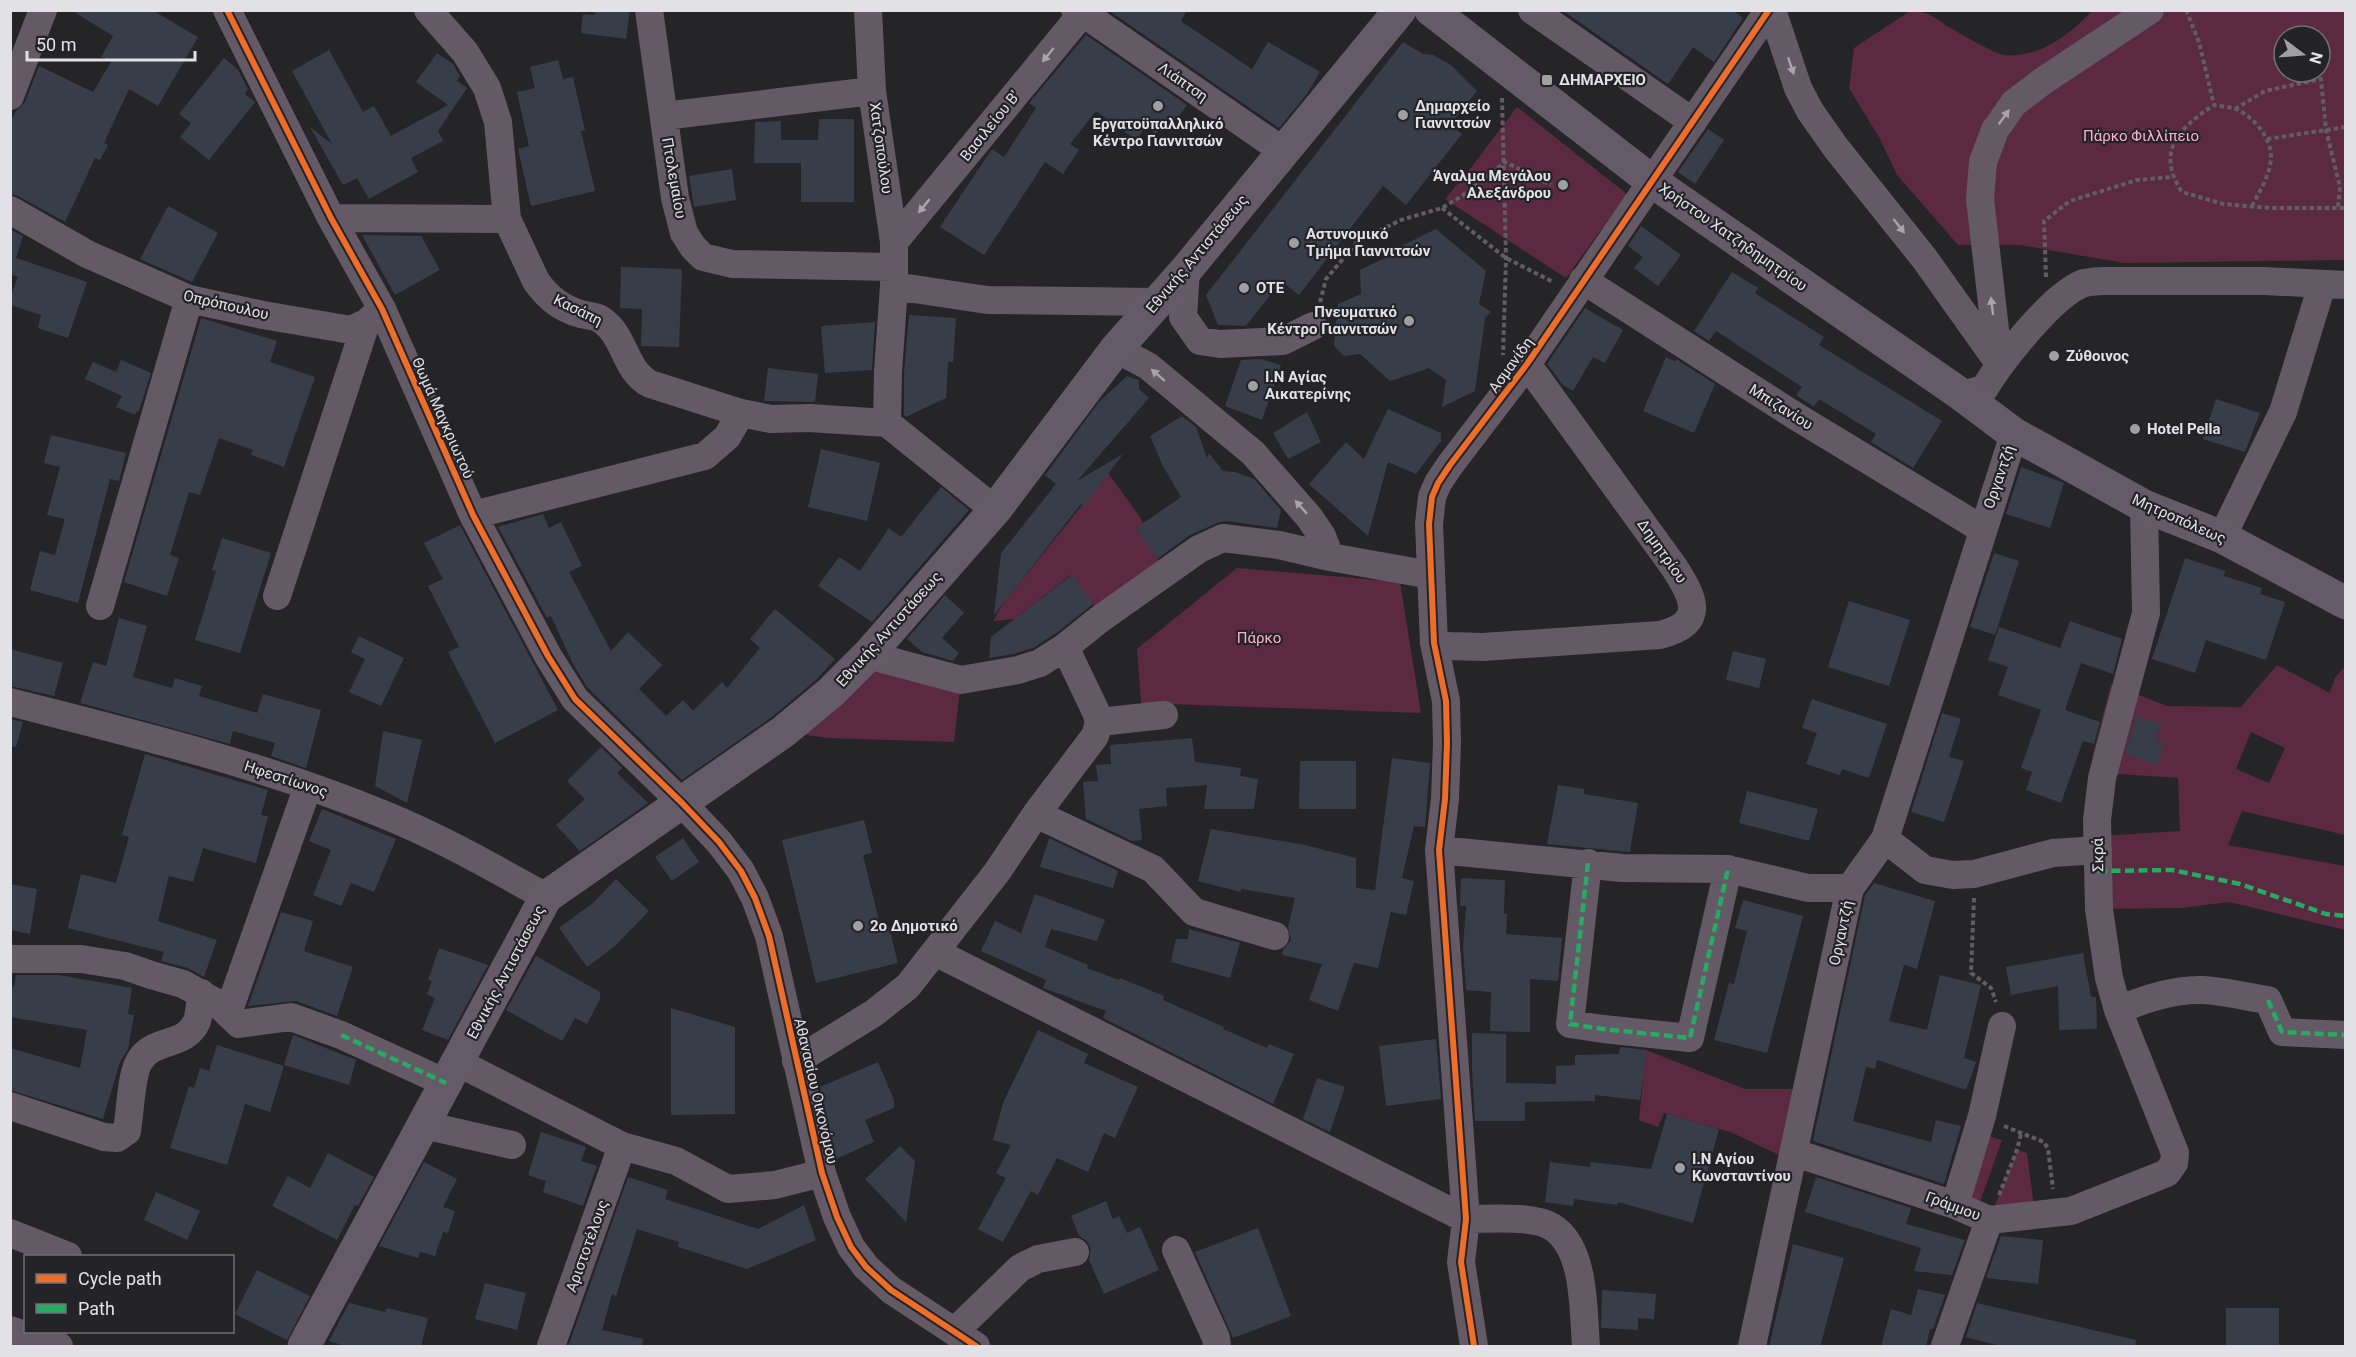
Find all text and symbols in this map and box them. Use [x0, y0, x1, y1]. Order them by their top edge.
scale bar [27, 24, 195, 62]
north arrow [2272, 24, 2332, 84]
text: 50 m [36, 34, 76, 55]
one-way arrow [1042, 48, 1055, 63]
text: N [2305, 50, 2327, 66]
one-way arrow [1786, 57, 1796, 75]
street label: Λιάπτση [1155, 58, 1211, 106]
place label: ΔΗΜΑΡΧΕΙΟ [1559, 71, 1646, 89]
marker: ΔΗΜΑΡΧΕΙΟ [1540, 73, 1554, 87]
street label: Βασιλείου Β' [956, 87, 1024, 165]
place label: Δημαρχείο Γιαννιτσών [1415, 97, 1491, 132]
marker: Εργατοϋπαλληλικό Κέντρο Γιαννιτσών [1151, 99, 1165, 113]
street label: Χατζοπούλου [866, 101, 896, 195]
marker: Δημαρχείο Γιαννιτσών [1396, 108, 1410, 122]
one-way arrow [1998, 109, 2010, 125]
place label: Εργατοϋπαλληλικό Κέντρο Γιαννιτσών [1093, 115, 1223, 150]
park label: Πάρκο Φιλλίπειο [2083, 127, 2199, 145]
street label: Πτολεμαίου [658, 136, 690, 220]
place label: Άγαλμα Μεγάλου Αλεξάνδρου [1433, 167, 1551, 202]
marker: Άγαλμα Μεγάλου Αλεξάνδρου [1556, 178, 1570, 192]
street label: Χρήστου Χατζηδημητρίου [1655, 179, 1811, 295]
street label: Εθνικής Αντιστάσεως [1142, 191, 1252, 317]
one-way arrow [918, 198, 931, 213]
one-way arrow [1893, 219, 1905, 234]
place label: Αστυνομικό Τμήμα Γιαννιτσών [1306, 225, 1431, 260]
marker: Αστυνομικό Τμήμα Γιαννιτσών [1287, 236, 1301, 250]
place label: ΟΤΕ [1256, 279, 1285, 297]
marker: ΟΤΕ [1237, 281, 1251, 295]
street label: Οπρόπουλου [182, 286, 270, 324]
street label: Κασάπη [551, 290, 605, 330]
one-way arrow [1988, 296, 1997, 315]
place label: Πνευματικό Κέντρο Γιαννιτσών [1267, 303, 1397, 338]
marker: Πνευματικό Κέντρο Γιαννιτσών [1402, 314, 1416, 328]
street label: Ασμανίδη [1485, 334, 1537, 396]
place label: Ζύθοινος [2066, 347, 2129, 365]
marker: Ζύθοινος [2047, 349, 2061, 363]
street label: Θωμά Μαγκριωτού [408, 355, 478, 481]
place label: Ι.Ν Αγίας Αικατερίνης [1265, 368, 1351, 403]
one-way arrow [1151, 369, 1166, 382]
marker: Ι.Ν Αγίας Αικατερίνης [1246, 379, 1260, 393]
street label: Μπιζανίου [1746, 380, 1816, 434]
place label: Hotel Pella [2147, 420, 2221, 438]
marker: Hotel Pella [2128, 422, 2142, 436]
street label: Οργαντζή [1980, 443, 2018, 511]
street label: Μητροπόλεως [2129, 490, 2229, 548]
one-way arrow [1295, 500, 1308, 515]
street label: Δημητρίου [1633, 516, 1691, 586]
street label: Εθνικής Αντιστάσεως [832, 568, 946, 690]
park label: Πάρκο [1237, 629, 1281, 647]
street label: Ηφεστίωνος [242, 757, 330, 801]
street label: Σκρά [2089, 837, 2107, 872]
street label: Οργαντζή [1825, 899, 1857, 967]
street label: Εθνικής Αντιστάσεως [463, 902, 549, 1042]
place label: 2ο Δημοτικό [870, 917, 958, 935]
marker: 2ο Δημοτικό [851, 919, 865, 933]
street label: Αθανασίου Οικονόμου [790, 1016, 842, 1166]
place label: Ι.Ν Αγίου Κωνσταντίνου [1692, 1150, 1791, 1185]
marker: Ι.Ν Αγίου Κωνσταντίνου [1673, 1161, 1687, 1175]
street label: Γράμμου [1923, 1188, 1983, 1224]
street label: Αριστοτέλους [562, 1197, 612, 1295]
legend [24, 1255, 234, 1333]
text: Cycle path [78, 1268, 162, 1289]
text: Path [78, 1298, 115, 1319]

